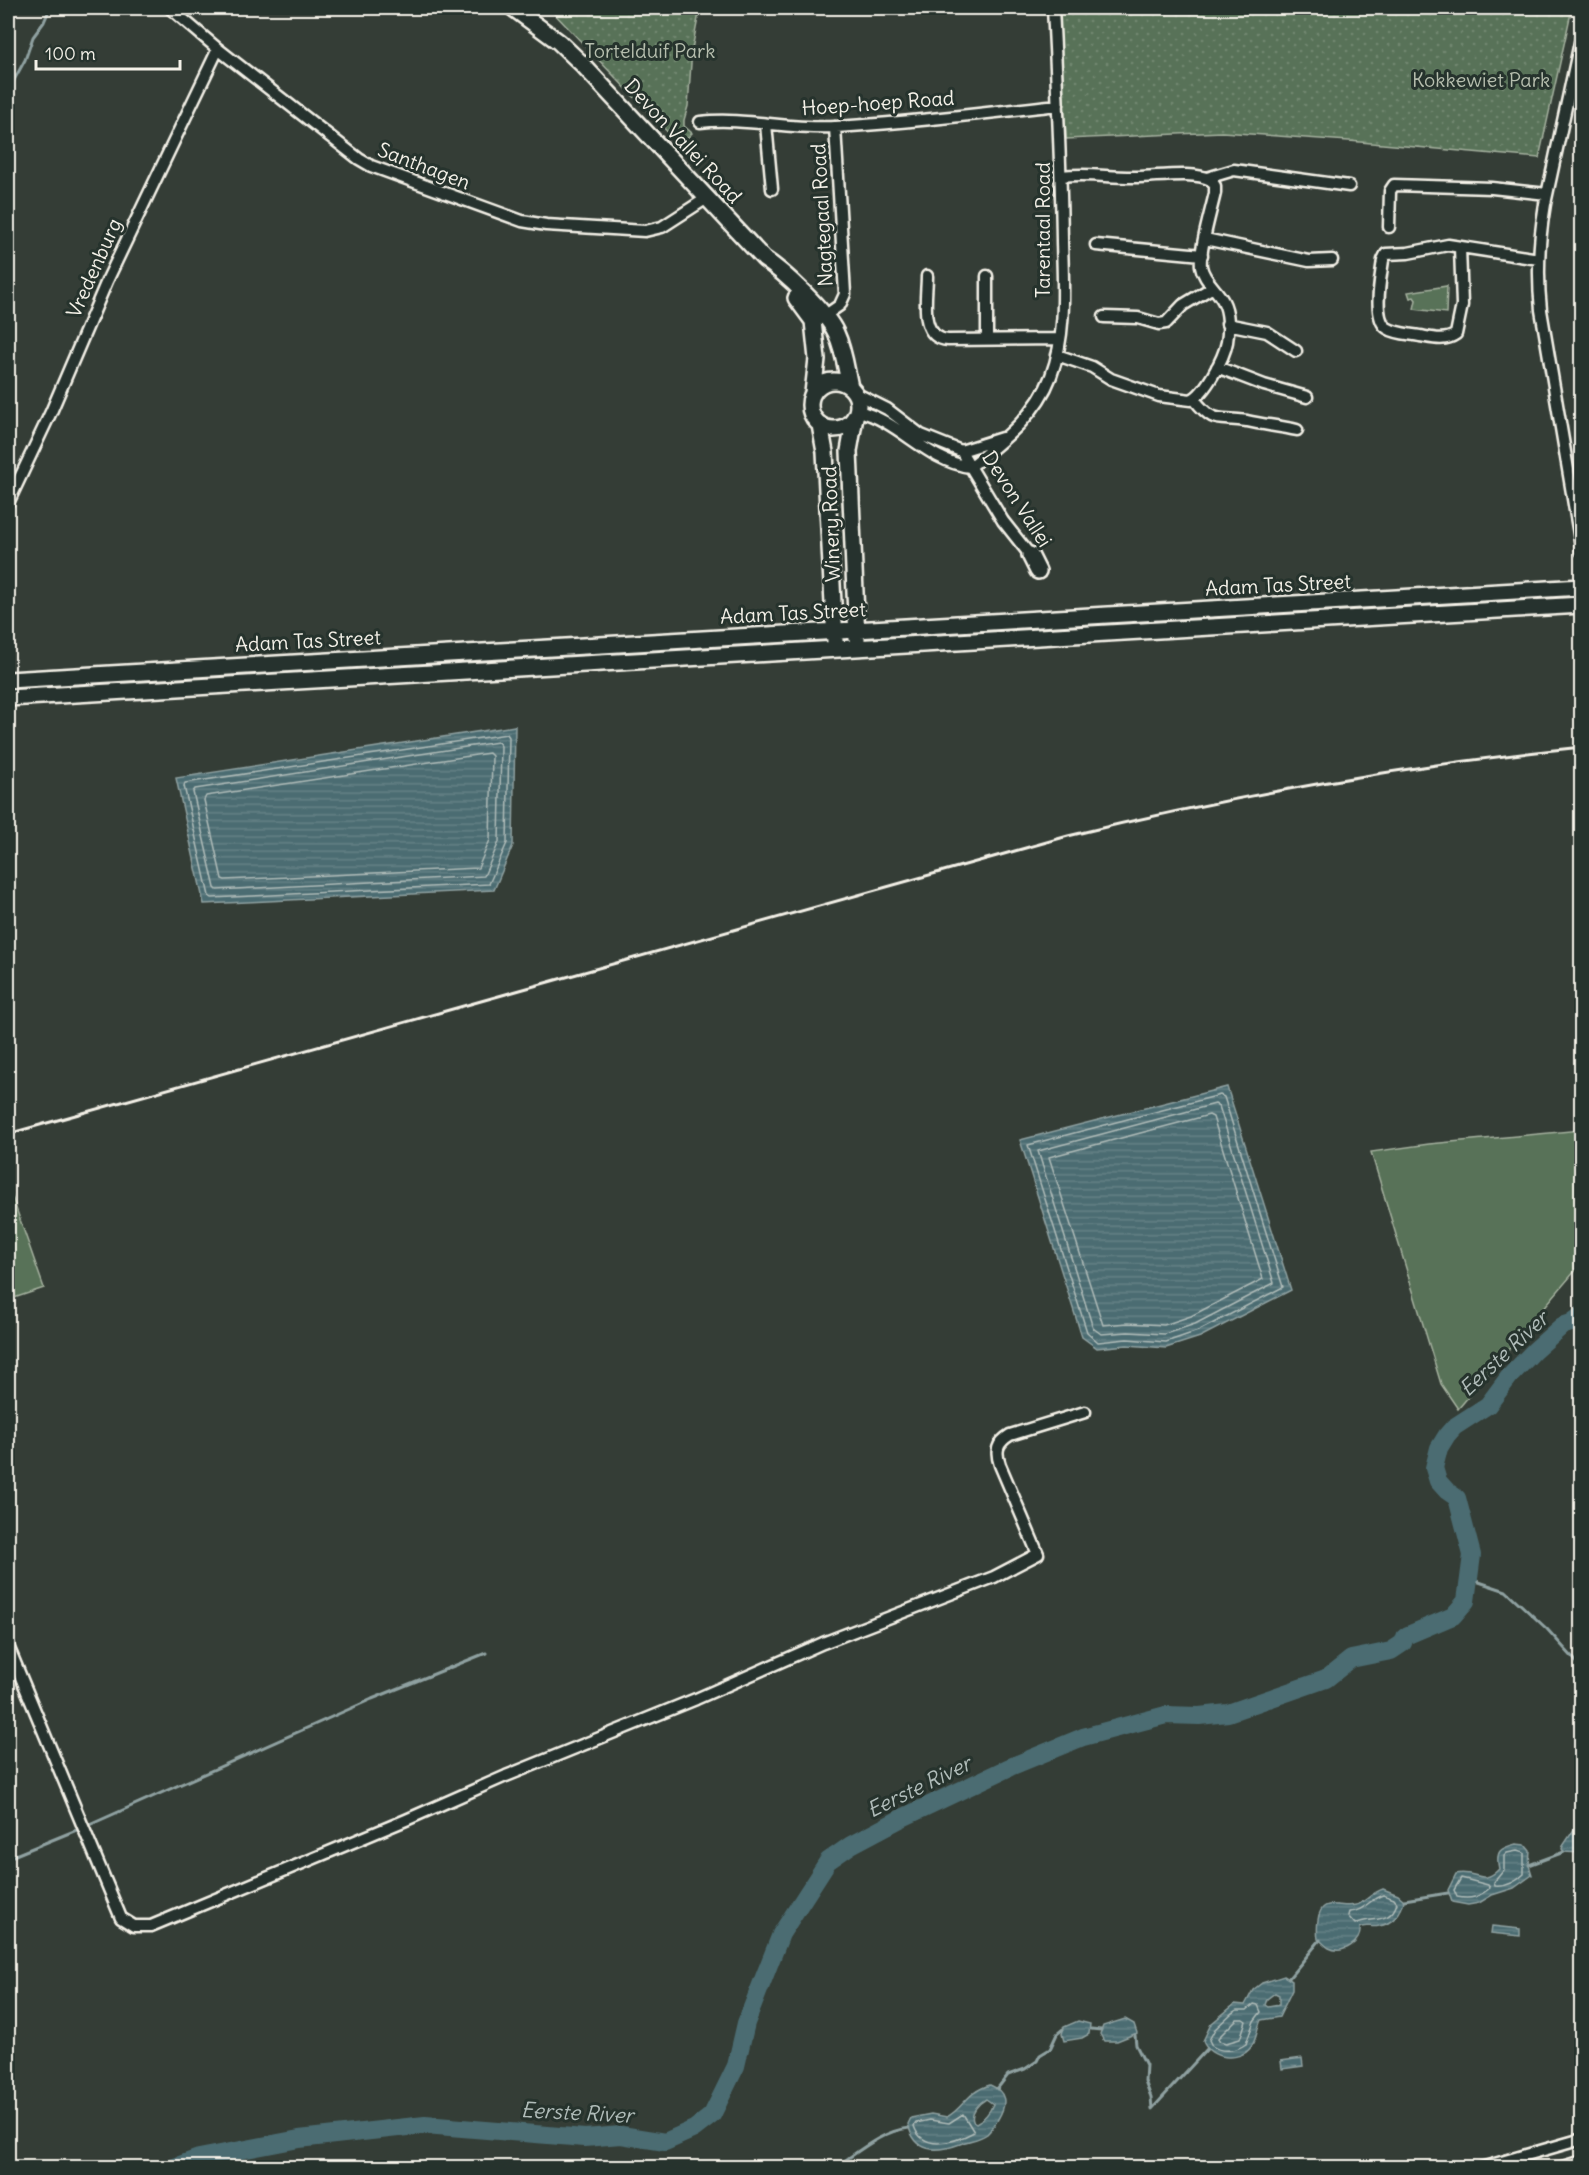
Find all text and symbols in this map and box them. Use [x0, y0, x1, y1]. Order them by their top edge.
scale bar [36, 33, 180, 71]
park label: Tortelduif Park [585, 38, 715, 63]
text: 100 m [45, 42, 96, 65]
park label: Kokkewiet Park [1412, 67, 1550, 92]
street label: Devon Vallei Road [619, 73, 748, 208]
street label: Hoep-hoep Road [801, 85, 955, 120]
street label: Santhagen [374, 136, 474, 195]
street label: Nagtegaal Road [805, 142, 838, 287]
street label: Tarentaal Road [1030, 162, 1055, 298]
street label: Vredenburg [61, 214, 127, 321]
street label: Devon Vallei [977, 446, 1058, 551]
street label: Winery Road [816, 465, 845, 583]
street label: Adam Tas Street [1204, 568, 1352, 601]
street label: Adam Tas Street [719, 596, 867, 629]
street label: Adam Tas Street [234, 624, 382, 657]
water label: Eerste River [1453, 1304, 1556, 1402]
water label: Eerste River [862, 1749, 977, 1823]
water label: Eerste River [520, 2096, 636, 2129]

